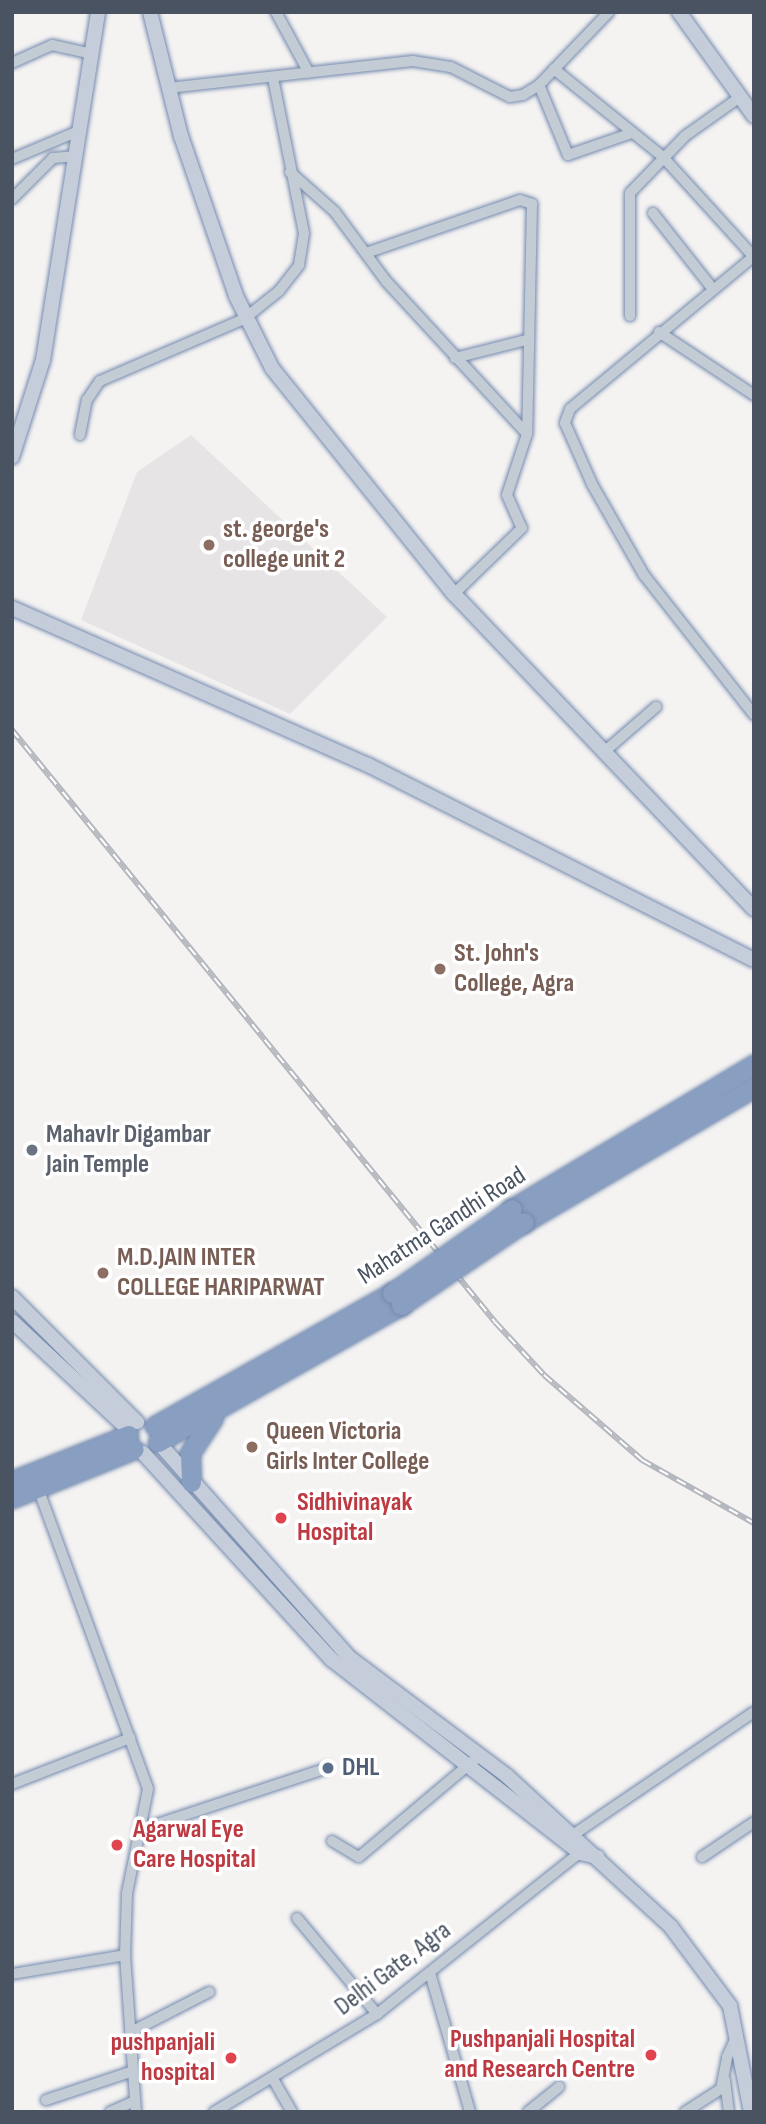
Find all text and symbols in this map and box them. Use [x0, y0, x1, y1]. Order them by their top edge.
place label: st. george's college unit 2 [223, 514, 345, 576]
marker: st. george's college unit 2 [201, 537, 217, 553]
place label: St. John's College, Agra [454, 938, 574, 1000]
marker: St. John's College, Agra [432, 961, 448, 977]
place label: MahavIr Digambar Jain Temple [46, 1119, 211, 1180]
marker: MahavIr Digambar Jain Temple [24, 1142, 40, 1158]
street label: Mahatma Gandhi Road [352, 1160, 532, 1292]
place label: M.D.JAIN INTER COLLEGE HARIPARWAT [117, 1242, 325, 1304]
marker: M.D.JAIN INTER COLLEGE HARIPARWAT [95, 1265, 111, 1281]
place label: Queen Victoria Girls Inter College [266, 1416, 429, 1478]
marker: Queen Victoria Girls Inter College [244, 1439, 260, 1455]
place label: Sidhivinayak Hospital [297, 1487, 412, 1548]
marker: Sidhivinayak Hospital [271, 1508, 291, 1528]
place label: DHL [342, 1752, 380, 1784]
marker: DHL [320, 1760, 336, 1776]
place label: Agarwal Eye Care Hospital [133, 1814, 256, 1876]
marker: Agarwal Eye Care Hospital [107, 1835, 127, 1855]
street label: Delhi Gate, Agra [329, 1915, 457, 2023]
place label: Pushpanjali Hospital and Research Centre [444, 2024, 635, 2086]
place label: pushpanjali hospital [111, 2027, 215, 2088]
marker: Pushpanjali Hospital and Research Centre [641, 2045, 661, 2065]
marker: pushpanjali hospital [221, 2048, 241, 2068]

